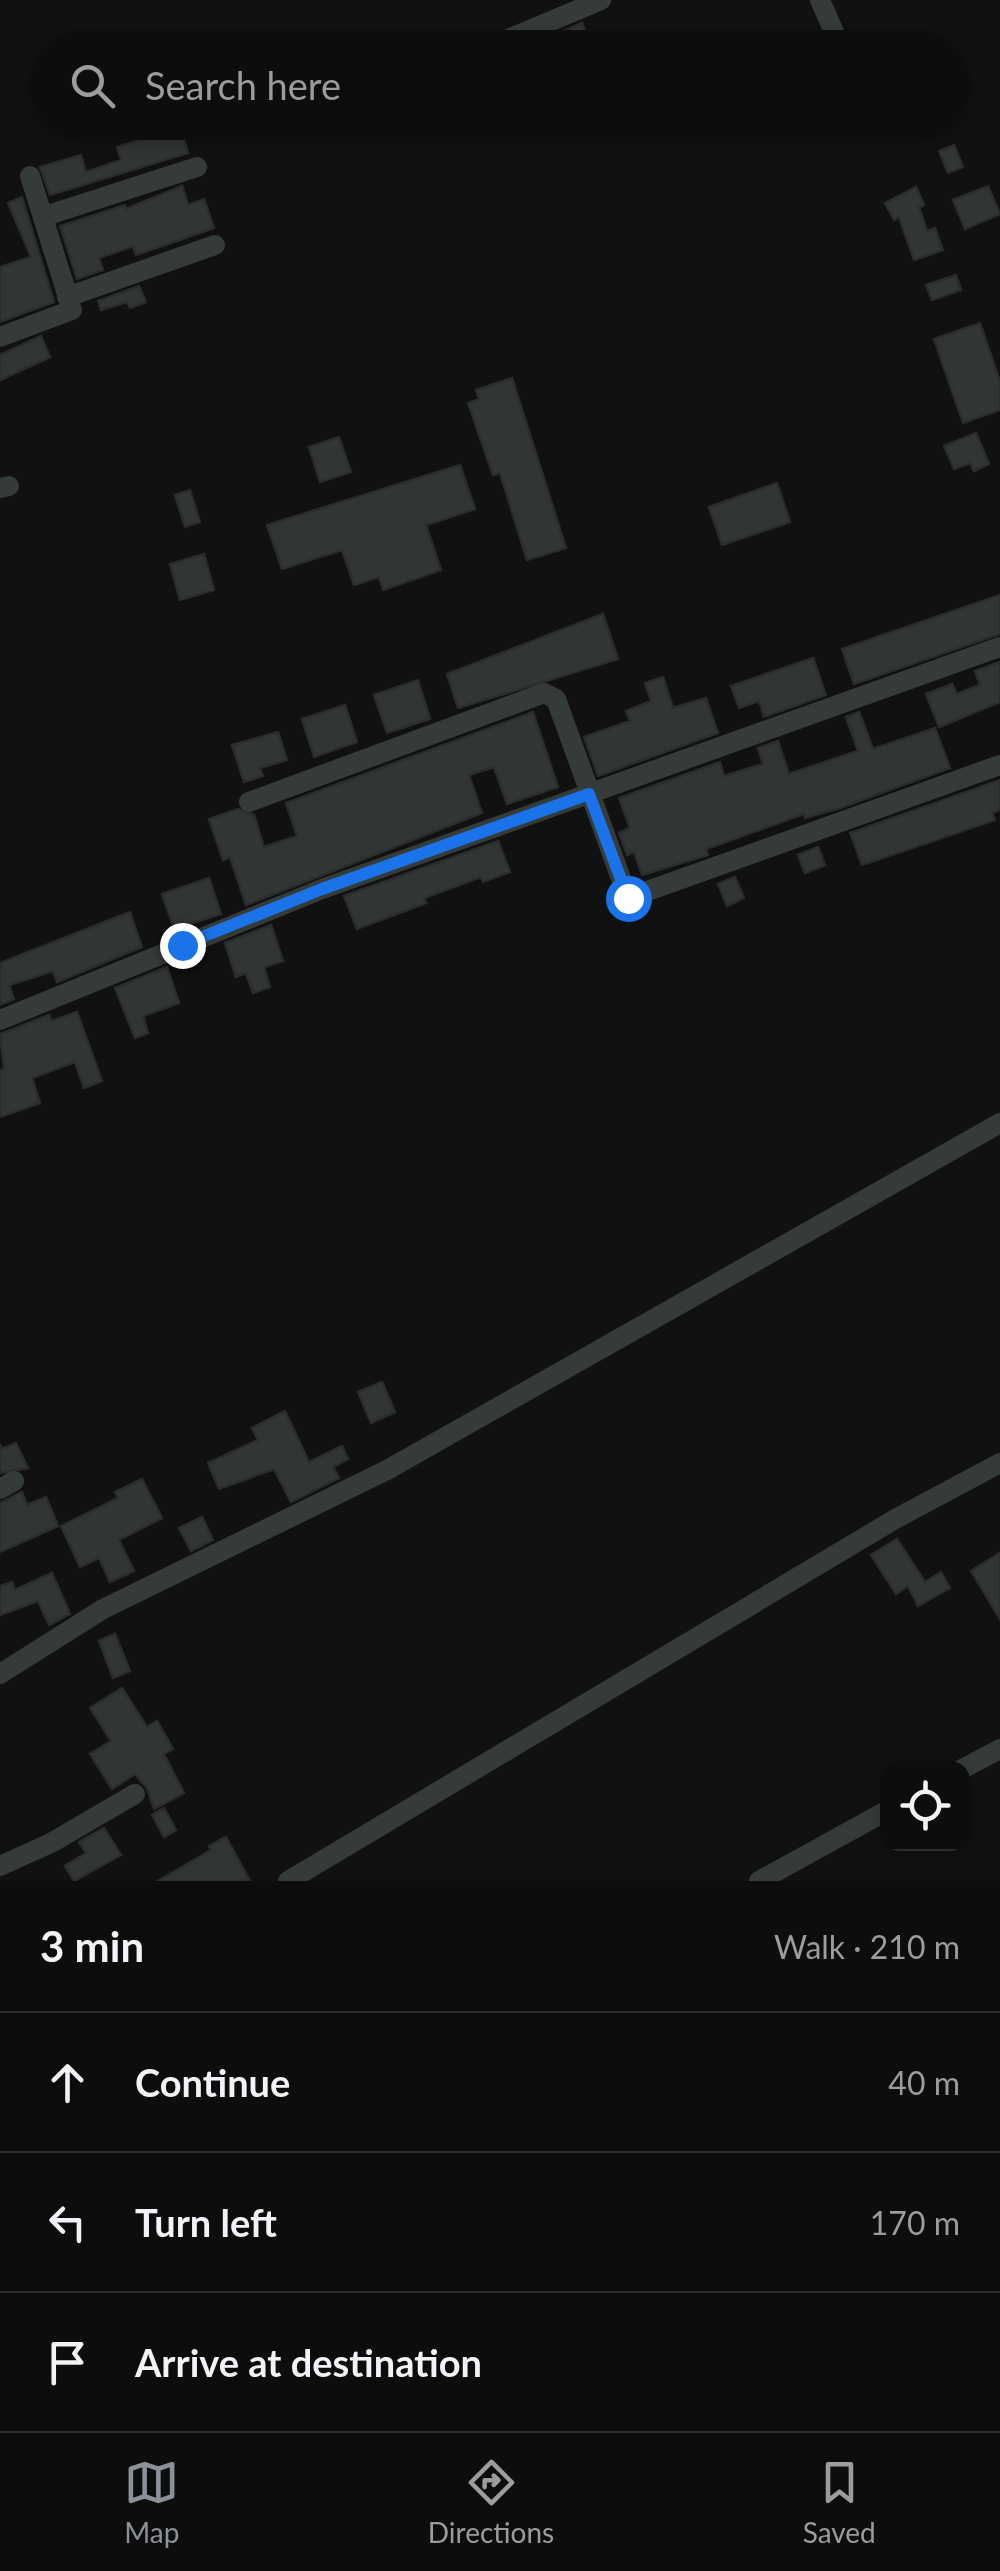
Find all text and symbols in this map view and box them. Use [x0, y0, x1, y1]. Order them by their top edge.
search box [30, 30, 970, 140]
icon: search [65, 58, 120, 113]
text: Search here [145, 62, 341, 108]
route start [606, 876, 652, 922]
route end [160, 923, 206, 969]
map controls [880, 1761, 970, 1851]
button: locate [880, 1761, 970, 1851]
text: 3 min [40, 1921, 144, 1971]
text: Walk · 210 m [774, 1927, 960, 1966]
icon: ahead [40, 2055, 95, 2110]
text: Continue [135, 2059, 290, 2105]
text: 40 m [888, 2063, 960, 2102]
icon: left [40, 2195, 95, 2250]
text: Turn left [135, 2199, 277, 2245]
text: 170 m [870, 2203, 960, 2242]
icon: arrive [40, 2335, 95, 2390]
text: Arrive at destination [135, 2339, 482, 2385]
tab: Map [124, 2455, 179, 2549]
tab: Directions [428, 2455, 554, 2549]
tab: Saved [803, 2455, 876, 2549]

